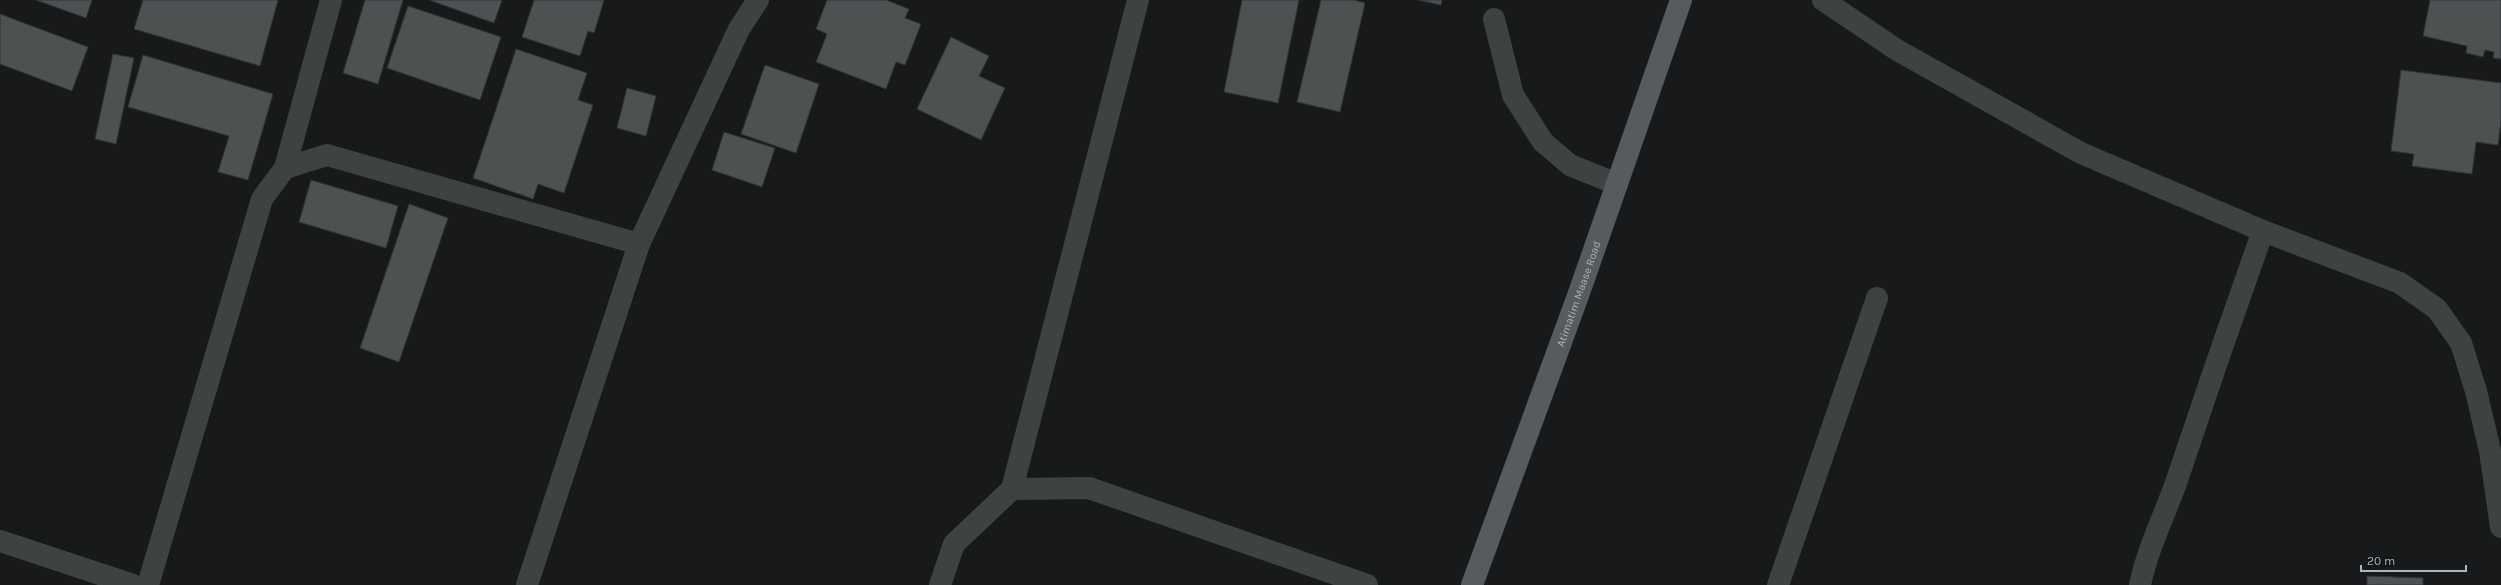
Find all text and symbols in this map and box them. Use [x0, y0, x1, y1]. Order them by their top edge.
street label: Atimatim Maase Road [1554, 239, 1604, 349]
scale bar [2361, 547, 2466, 573]
text: 20 m [2367, 554, 2395, 568]

